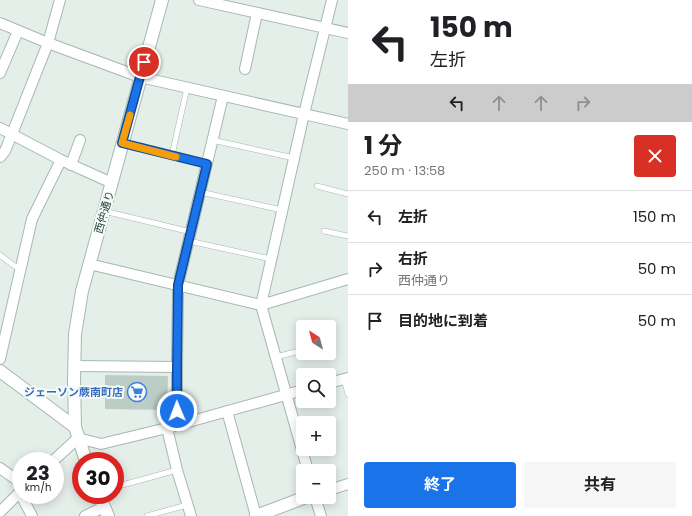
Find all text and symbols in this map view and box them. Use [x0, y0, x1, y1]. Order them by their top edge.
text: 150 m [430, 8, 513, 47]
icon: left [364, 16, 416, 68]
pin [127, 45, 161, 79]
text: 左折 [430, 47, 466, 72]
icon: arrive [133, 51, 155, 73]
icon: left [446, 92, 468, 114]
icon: ahead [488, 92, 510, 114]
icon: ahead [530, 92, 552, 114]
icon: right [572, 92, 594, 114]
text: 1 分 [364, 129, 402, 162]
button: close [634, 135, 676, 177]
text: 250 m · 13:58 [364, 161, 445, 180]
street label: 西仲通り [90, 189, 118, 235]
icon: left [364, 206, 386, 228]
text: 左折 [398, 206, 428, 227]
text: 150 m [633, 206, 676, 227]
text: 右折 [398, 248, 428, 269]
icon: right [364, 258, 386, 280]
text: 50 m [638, 258, 676, 279]
text: 西仲通り [398, 271, 450, 290]
icon: arrive [364, 310, 386, 332]
text: 目的地に到着 [398, 310, 488, 331]
text: 50 m [638, 310, 676, 331]
north arrow [296, 320, 336, 360]
map controls [296, 320, 336, 504]
button: search [296, 368, 336, 408]
supermarket icon: ジェーソン蕨南町店 [126, 381, 148, 403]
place label: ジェーソン蕨南町店 [24, 384, 123, 400]
position arrow [156, 390, 198, 432]
button: + [296, 416, 336, 456]
speed limit sign: 30 [72, 452, 124, 504]
text: 23 [26, 459, 50, 487]
button: 終了 [364, 462, 516, 508]
button: 共有 [524, 462, 676, 508]
button: − [296, 464, 336, 504]
text: km/h [25, 480, 51, 495]

